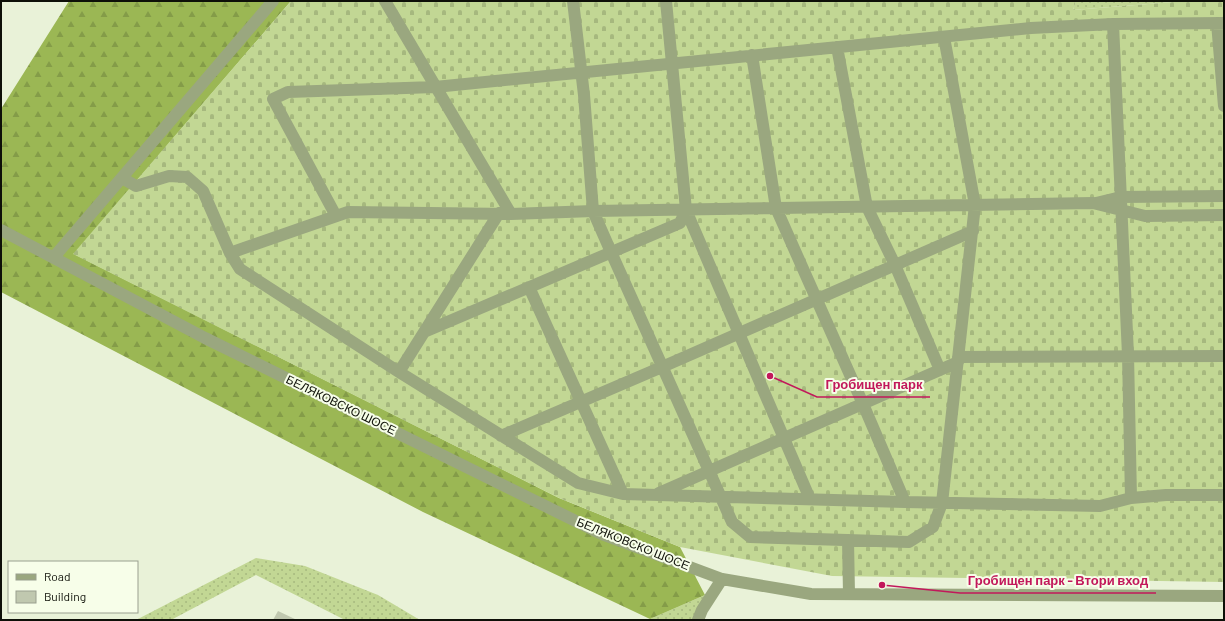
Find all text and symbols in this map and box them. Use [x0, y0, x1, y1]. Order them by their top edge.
street label: БЕЛЯКОВСКО ШОСЕ [284, 371, 399, 437]
callout: Гробищен парк [817, 372, 930, 397]
text: Гробищен парк [826, 376, 923, 392]
street label: БЕЛЯКОВСКО ШОСЕ [575, 514, 692, 572]
legend [8, 561, 138, 613]
callout: Гробищен парк - Втори вход [960, 568, 1156, 593]
text: Road [44, 569, 71, 583]
text: Гробищен парк - Втори вход [968, 572, 1149, 588]
text: Building [44, 589, 86, 603]

